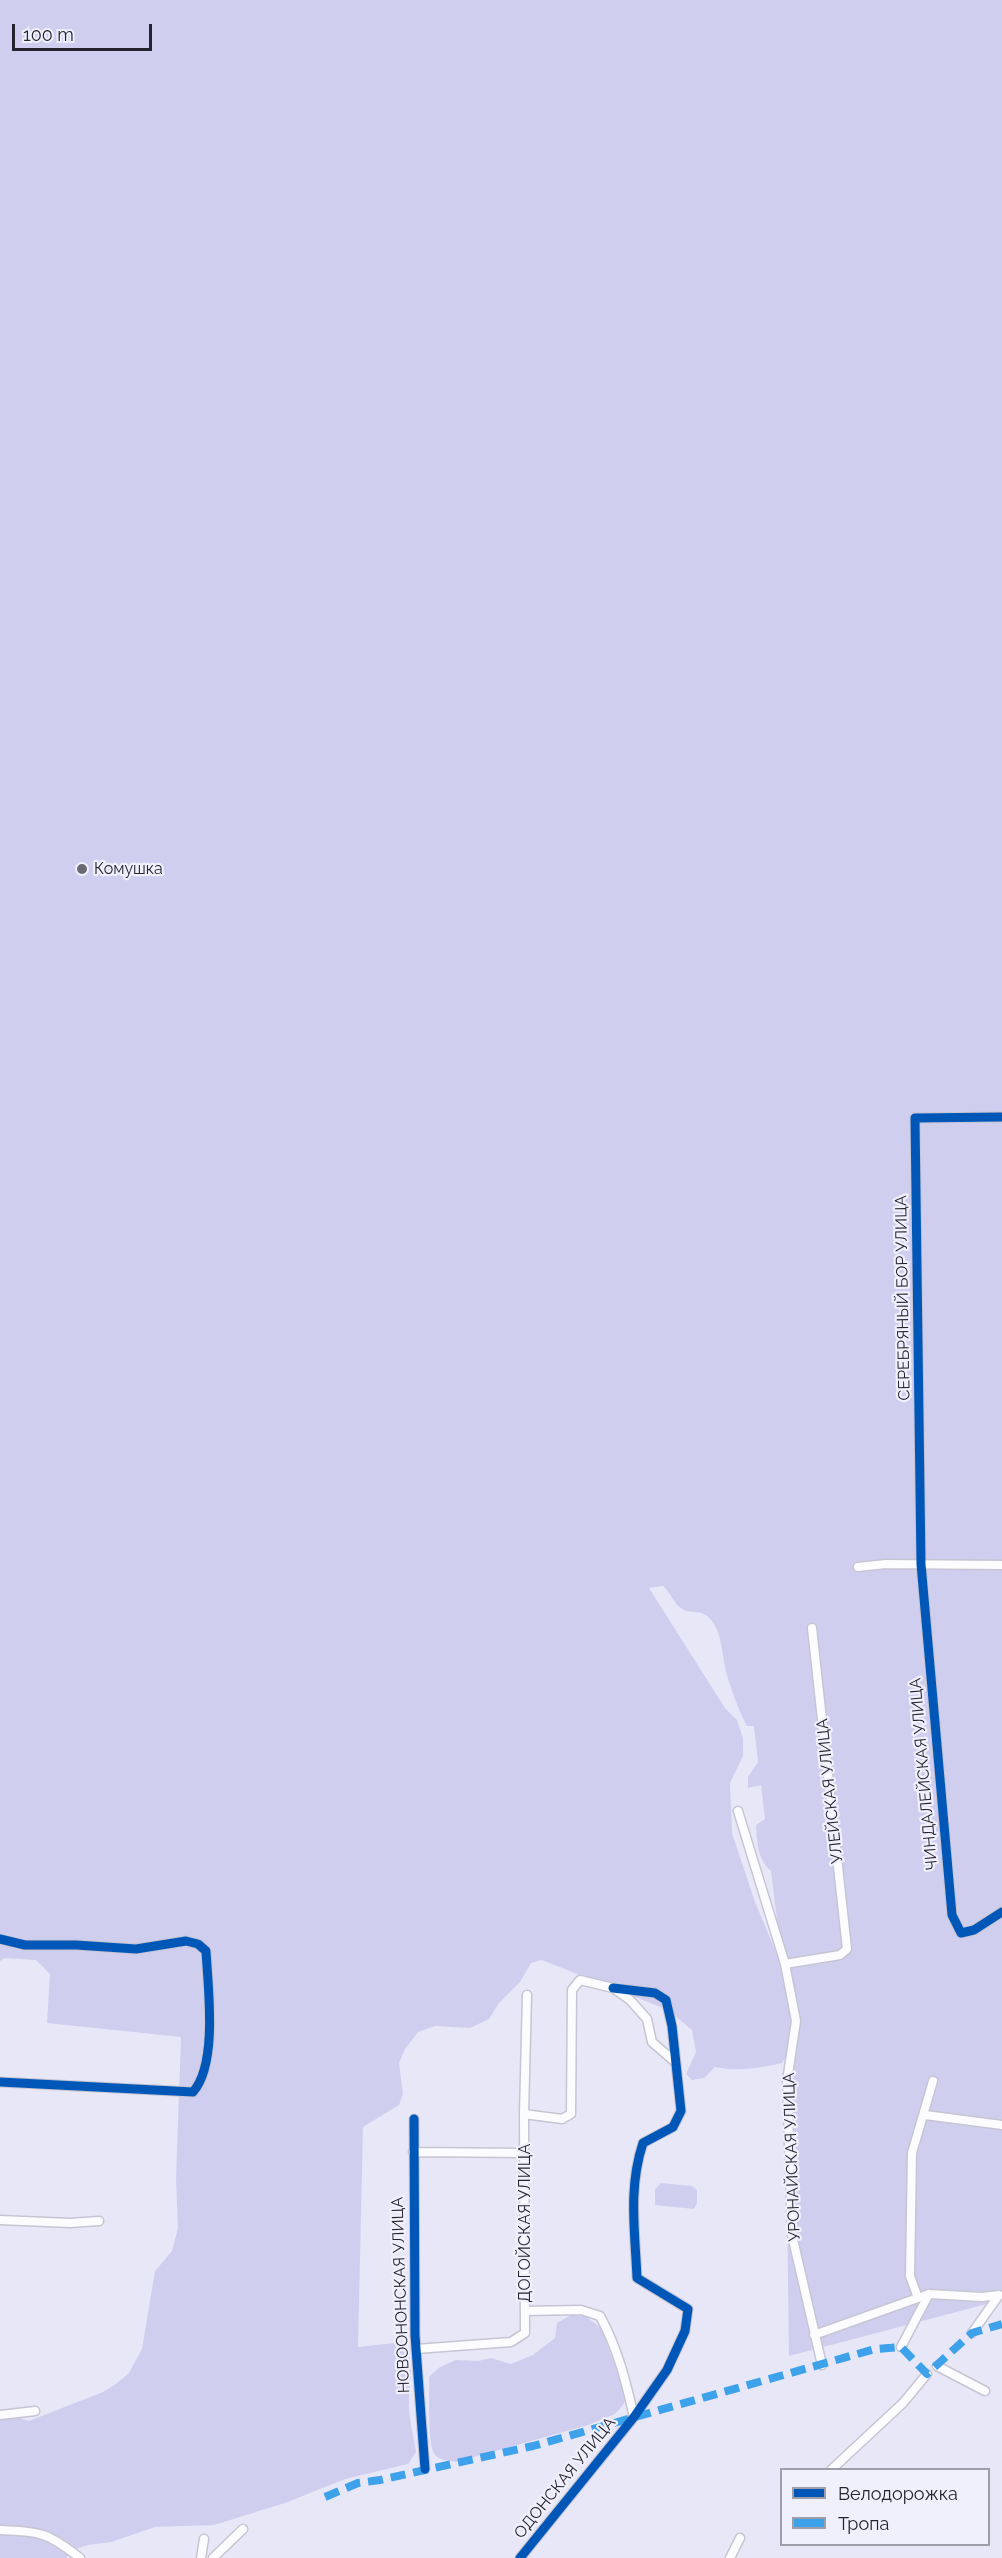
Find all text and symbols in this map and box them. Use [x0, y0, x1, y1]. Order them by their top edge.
scale bar [15, 12, 154, 50]
text: 100 m [23, 24, 74, 45]
place label: Комушка [94, 859, 163, 879]
marker: Комушка [75, 862, 89, 876]
street label: СЕРЕБРЯНЫЙ БОР УЛИЦА [892, 1195, 914, 1401]
street label: ЧИНДАЛЕЙСКАЯ УЛИЦА [906, 1677, 942, 1871]
street label: УЛЕЙСКАЯ УЛИЦА [813, 1717, 847, 1865]
street label: УРОНАЙСКАЯ УЛИЦА [779, 2072, 805, 2242]
street label: ДОГОЙСКАЯ УЛИЦА [515, 2144, 535, 2302]
street label: НОВООНОНСКАЯ УЛИЦА [388, 2196, 414, 2394]
street label: ОДОНСКАЯ УЛИЦА [510, 2414, 620, 2542]
legend [780, 2468, 990, 2546]
text: Велодорожка [838, 2483, 958, 2504]
text: Тропа [838, 2513, 889, 2534]

